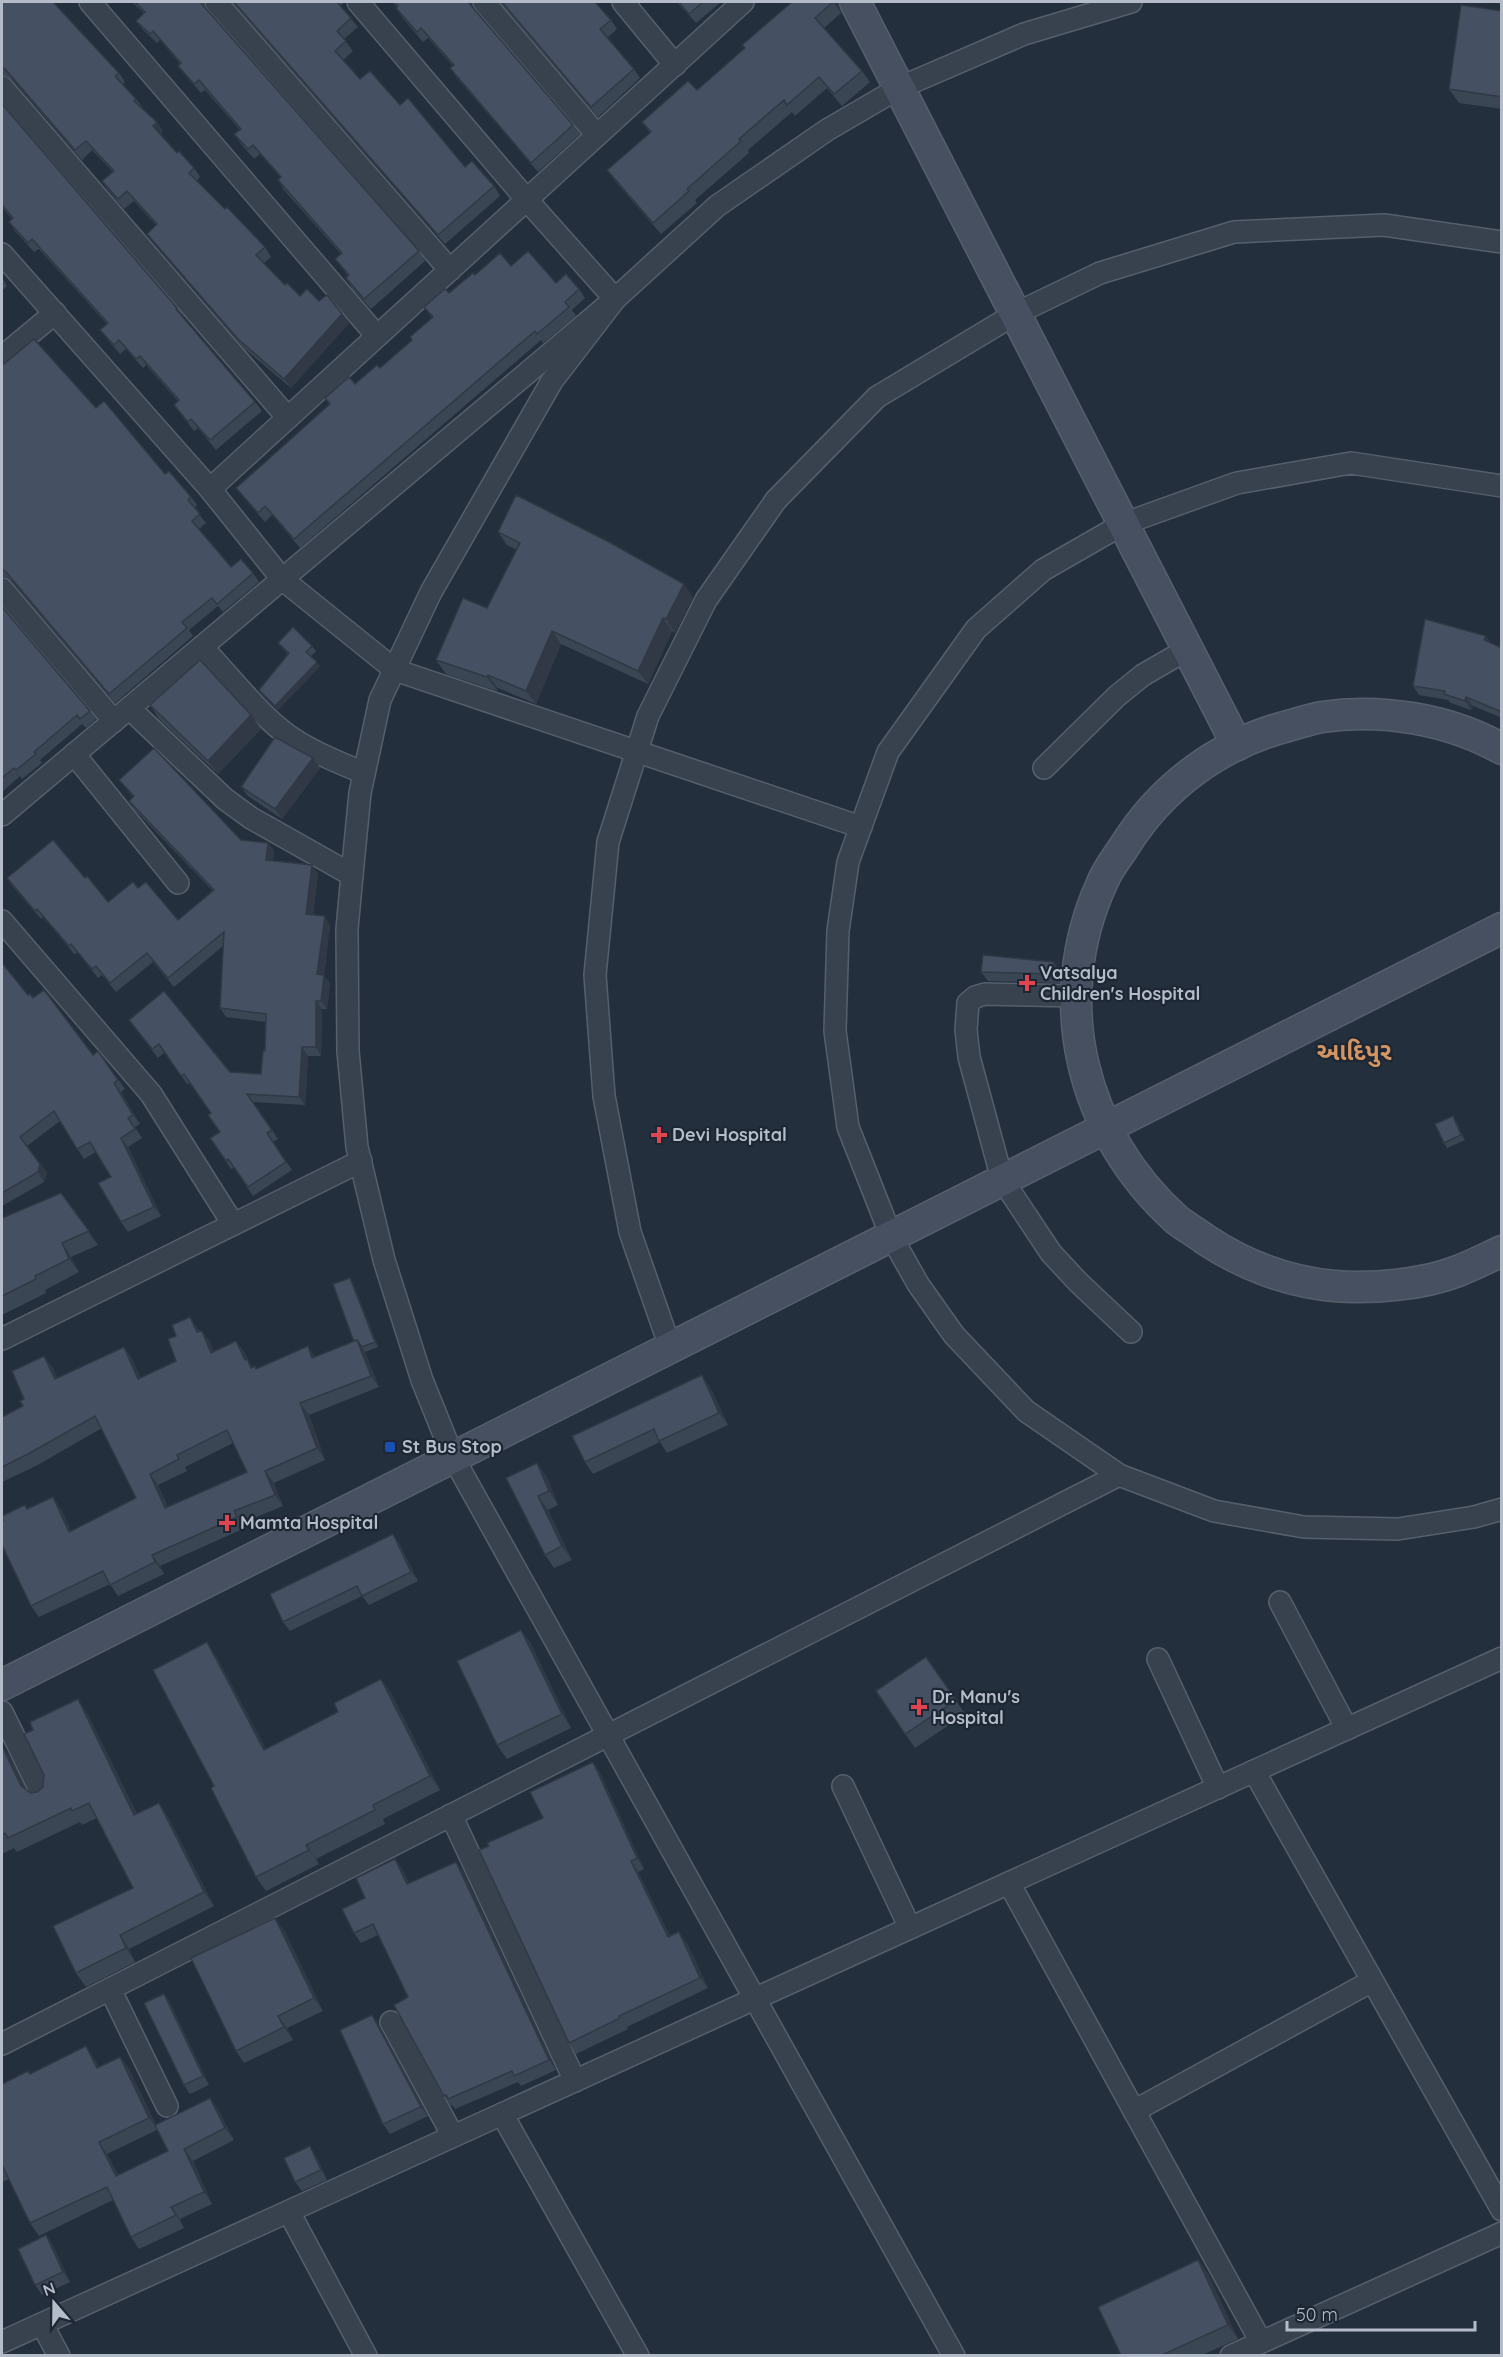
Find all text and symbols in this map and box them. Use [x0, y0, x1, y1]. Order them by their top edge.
place label: Vatsalya Children's Hospital [1040, 961, 1200, 1005]
marker: Vatsalya Children's Hospital [1018, 974, 1036, 992]
district label: આદિપુર [1317, 1036, 1392, 1067]
place label: Devi Hospital [672, 1123, 787, 1146]
marker: Devi Hospital [650, 1126, 668, 1144]
place label: St Bus Stop [402, 1435, 502, 1458]
marker: St Bus Stop [383, 1440, 397, 1454]
place label: Mamta Hospital [240, 1511, 378, 1534]
marker: Mamta Hospital [218, 1514, 236, 1532]
place label: Dr. Manu's Hospital [932, 1685, 1020, 1729]
marker: Dr. Manu's Hospital [910, 1698, 928, 1716]
north arrow [24, 2273, 84, 2333]
text: N [40, 2277, 58, 2300]
scale bar [1287, 2294, 1474, 2332]
text: 50 m [1296, 2303, 1338, 2326]

